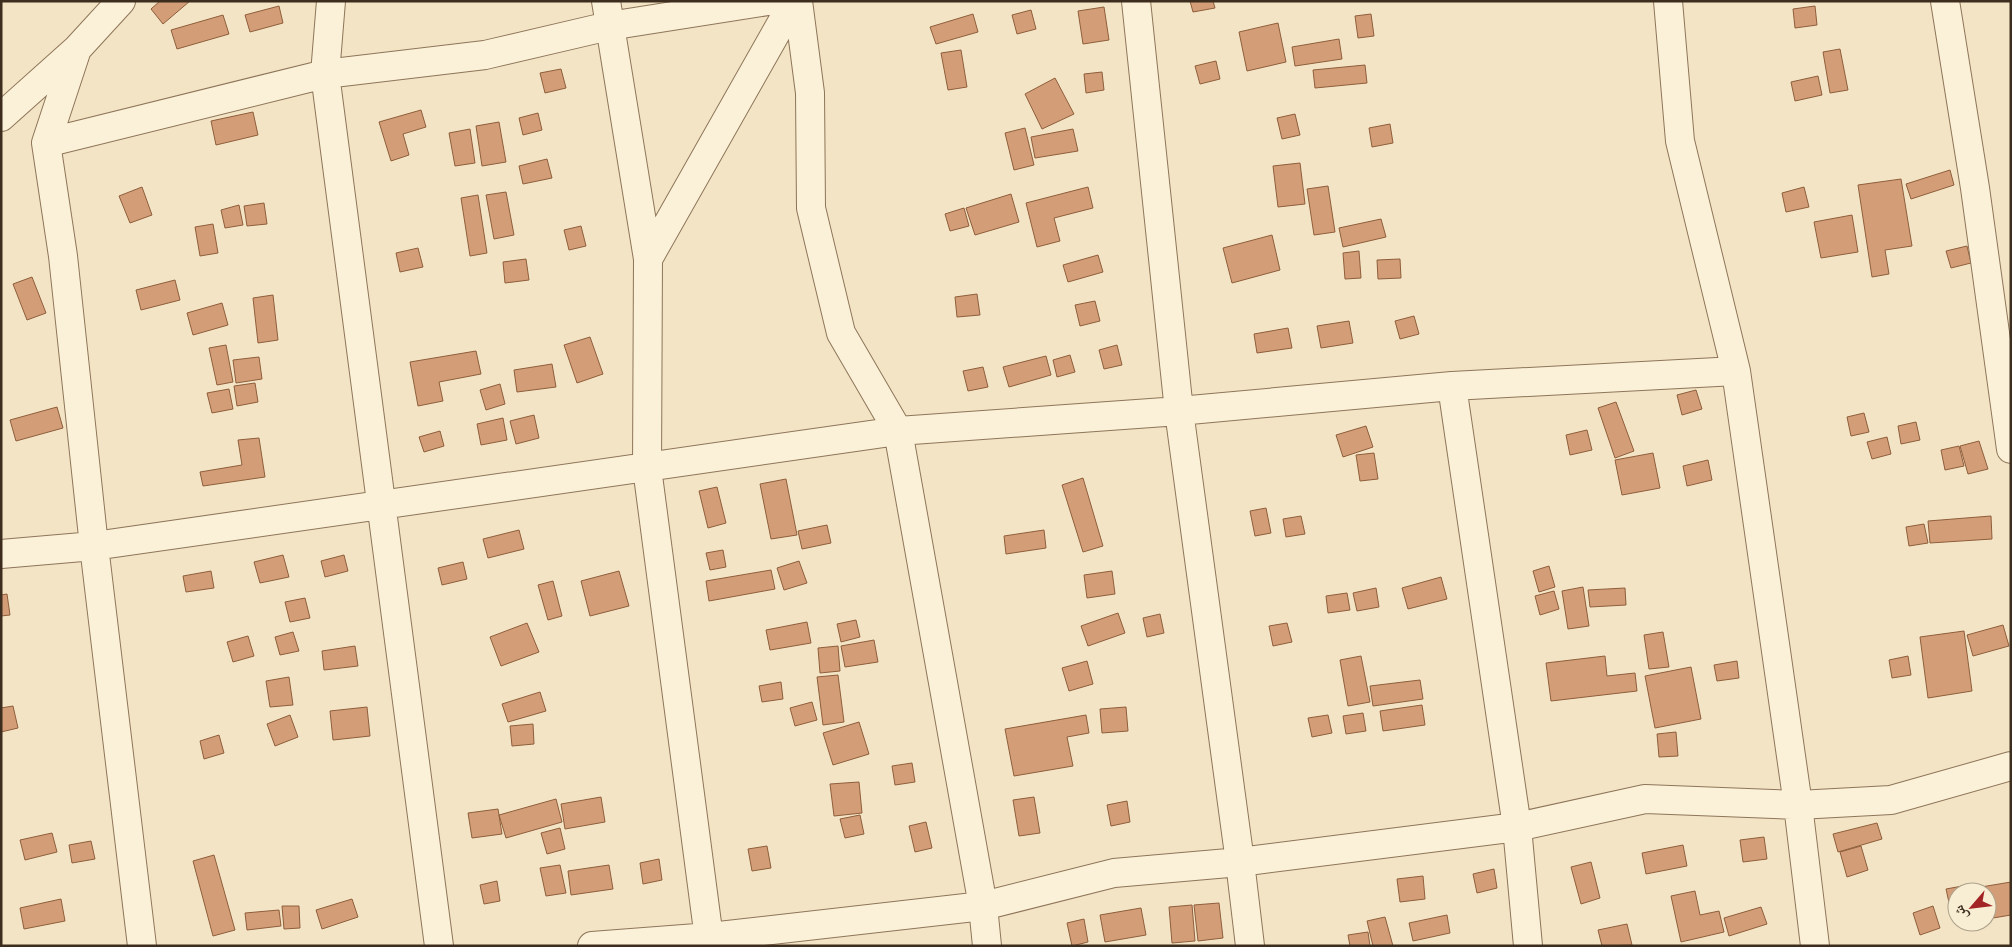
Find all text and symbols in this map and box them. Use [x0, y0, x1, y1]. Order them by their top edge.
north arrow [1947, 882, 1997, 932]
text: ش [1948, 901, 1974, 924]

